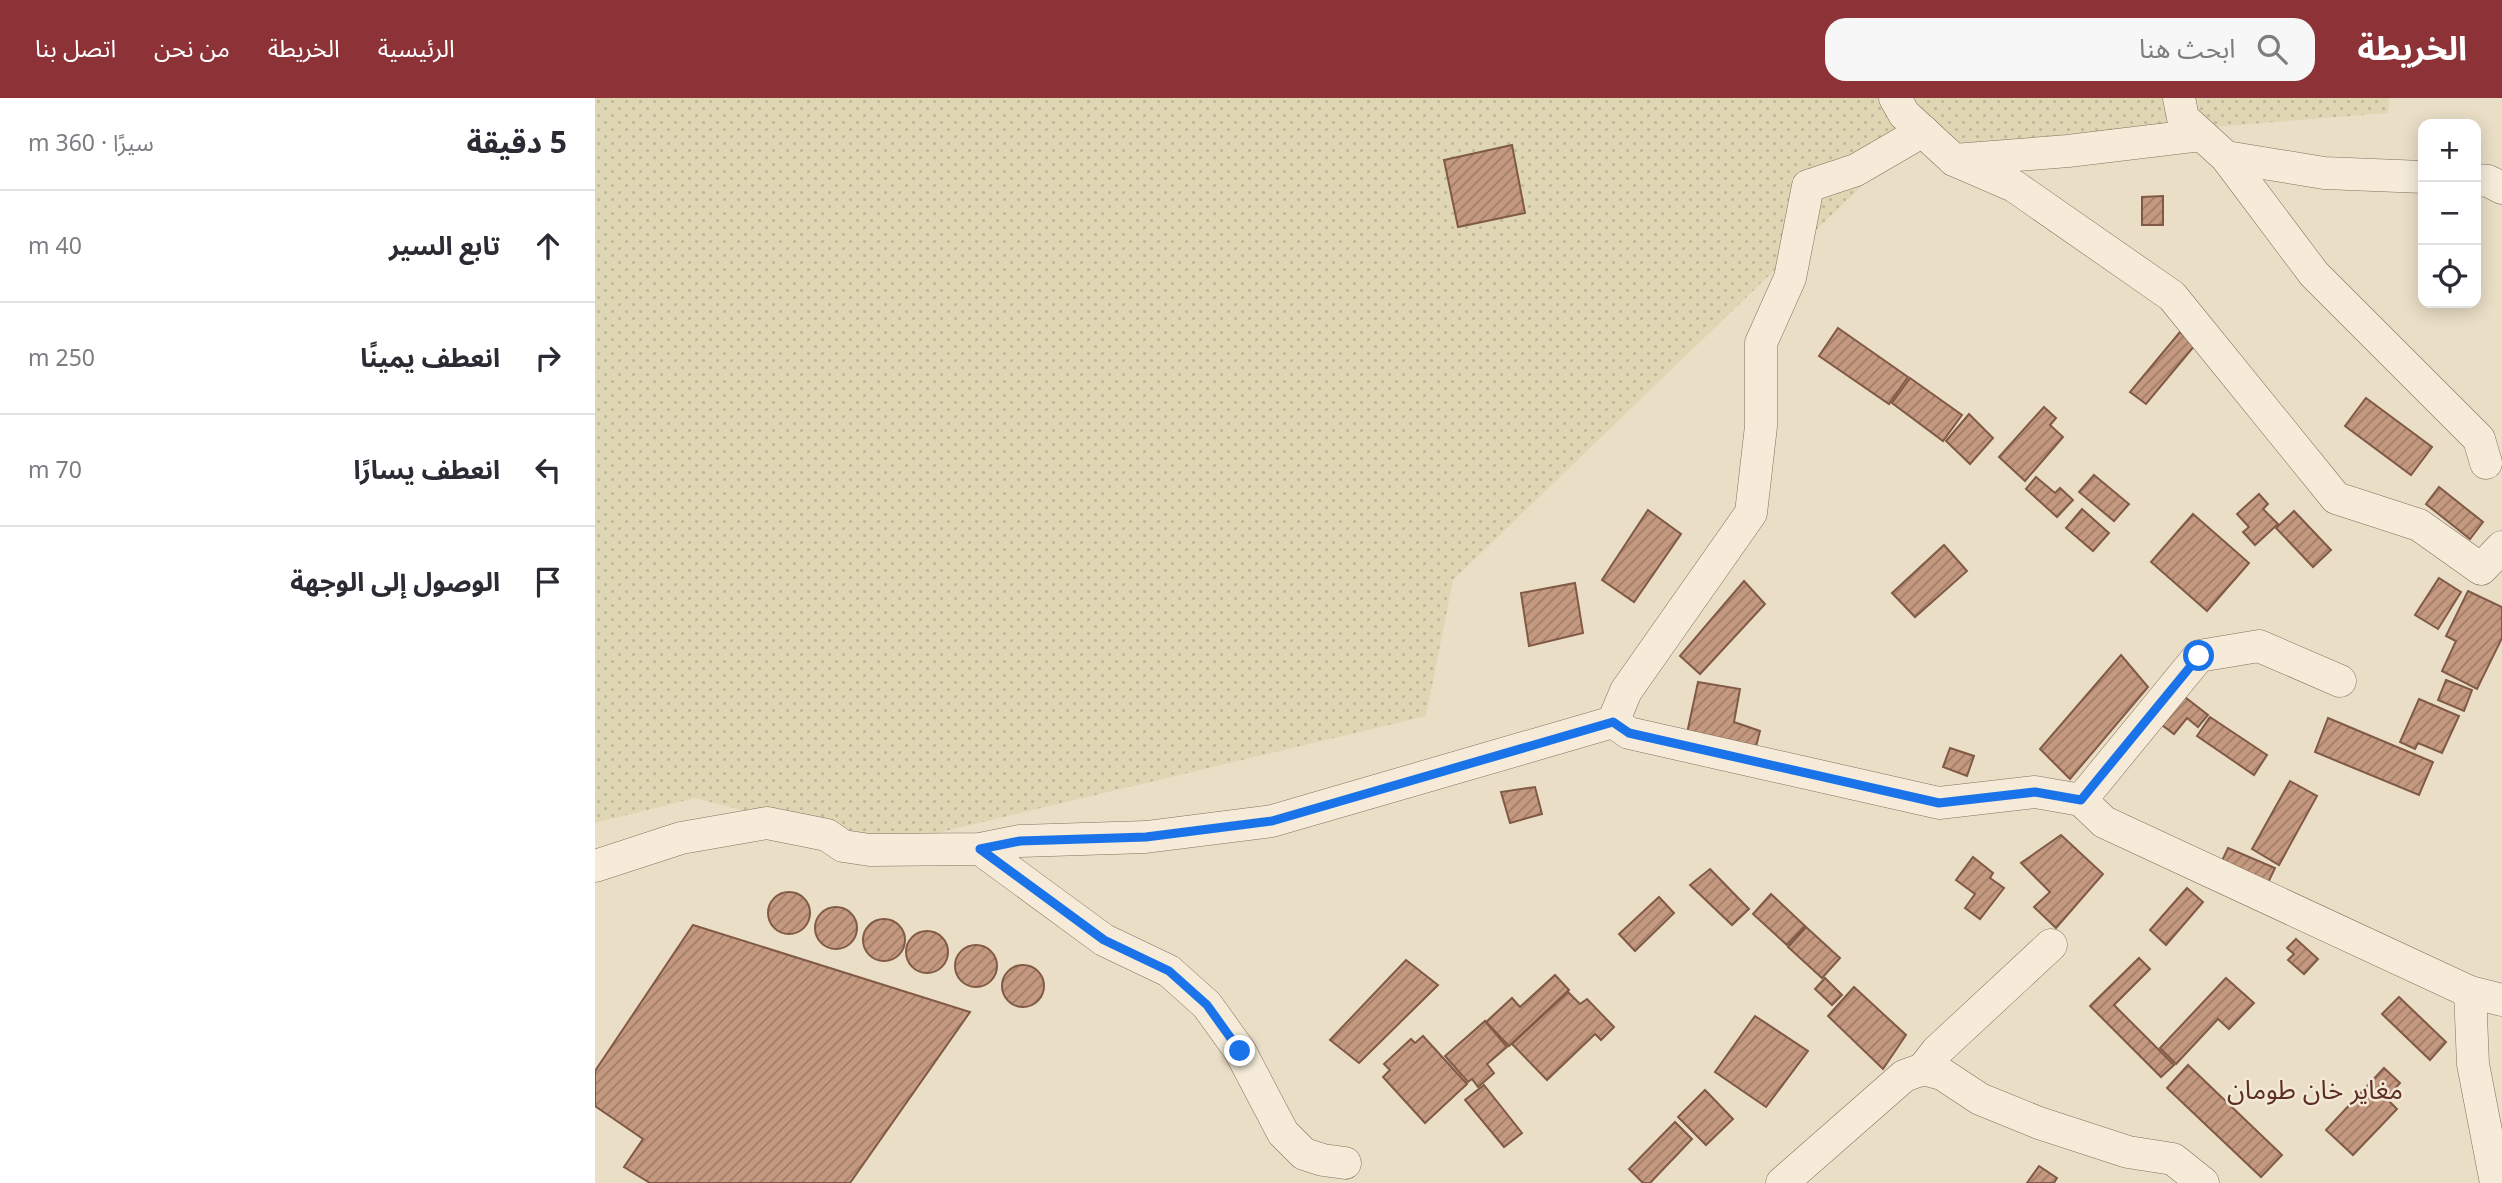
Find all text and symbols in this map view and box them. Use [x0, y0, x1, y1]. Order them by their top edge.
text: الخريطة [2357, 15, 2467, 84]
search box [1825, 18, 2315, 81]
text: ابحث هنا [2139, 22, 2235, 77]
text: اتصل بنا [35, 24, 116, 75]
text: من نحن [154, 24, 230, 75]
text: الخريطة [268, 24, 340, 75]
text: الرئيسية [378, 24, 455, 75]
icon: search [2253, 30, 2291, 68]
text: 5 دقيقة [467, 112, 567, 175]
text: سيرًا · 360 m [28, 119, 154, 168]
map controls [2418, 119, 2481, 308]
button: + [2418, 119, 2481, 182]
button: − [2418, 182, 2481, 245]
text: تابع السير [389, 219, 500, 274]
text: 40 m [28, 222, 82, 271]
icon: ahead [529, 227, 567, 265]
button: locate [2418, 245, 2481, 308]
text: انعطف يمينًا [360, 331, 500, 386]
text: 250 m [28, 334, 95, 383]
icon: right [529, 339, 567, 377]
text: انعطف يسارًا [354, 443, 500, 498]
text: 70 m [28, 446, 82, 495]
icon: left [529, 451, 567, 489]
text: الوصول إلى الوجهة [290, 555, 500, 610]
icon: arrive [529, 563, 567, 601]
route start [2183, 640, 2214, 671]
route end [1224, 1035, 1255, 1066]
district label: مغاير خان طومان [2227, 1063, 2403, 1118]

